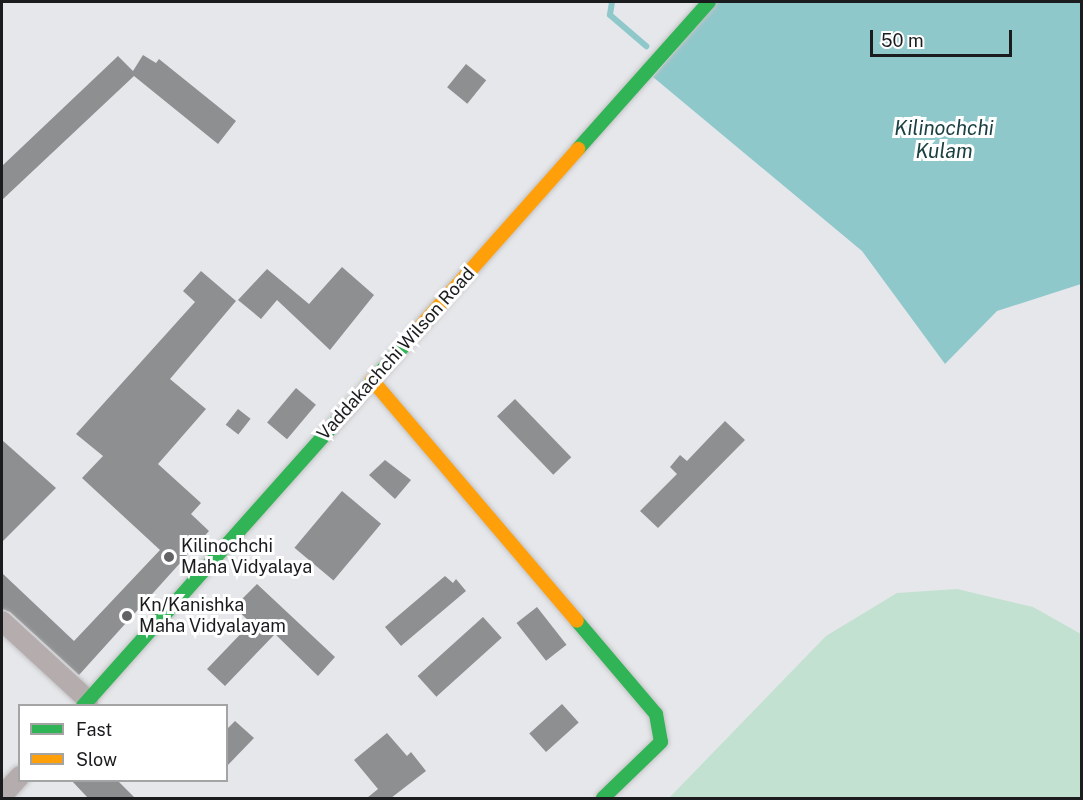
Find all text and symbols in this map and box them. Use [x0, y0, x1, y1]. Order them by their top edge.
scale bar [873, 18, 1016, 56]
text: 50 m [881, 30, 924, 51]
water label: Kilinochchi Kulam [894, 116, 994, 163]
street label: Vaddakachchi Wilson Road [313, 263, 479, 445]
place label: Kilinochchi Maha Vidyalaya [181, 536, 313, 578]
marker: Kilinochchi Maha Vidyalaya [162, 550, 176, 564]
place label: Kn/Kanishka Maha Vidyalayam [139, 595, 286, 638]
marker: Kn/Kanishka Maha Vidyalayam [120, 609, 134, 623]
legend [18, 704, 228, 782]
text: Fast [76, 719, 112, 740]
text: Slow [76, 749, 117, 770]

